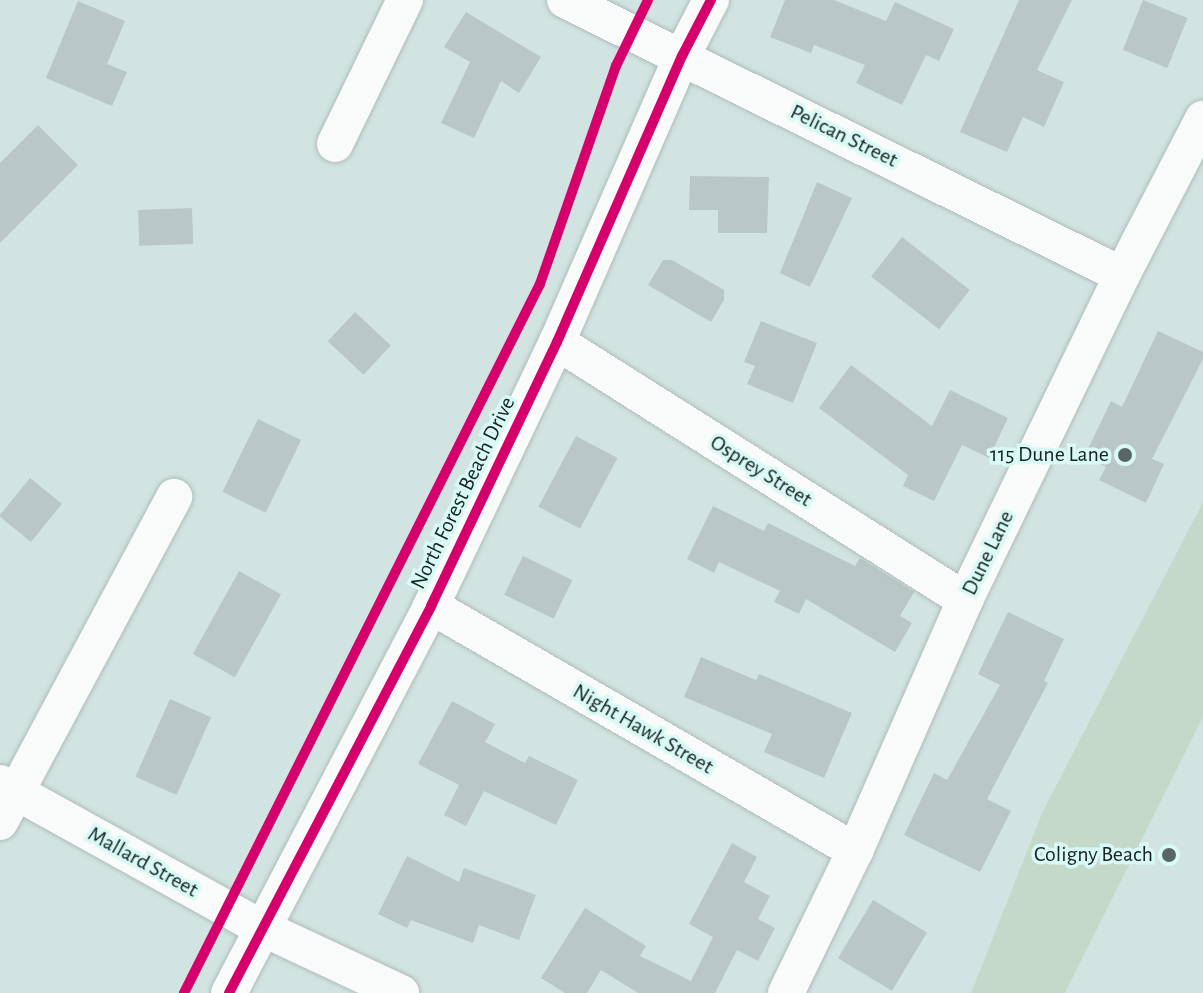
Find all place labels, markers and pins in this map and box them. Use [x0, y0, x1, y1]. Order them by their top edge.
place label: 115 Dune Lane [990, 442, 1109, 468]
marker: 115 Dune Lane [1116, 446, 1134, 464]
place label: Coligny Beach [1034, 842, 1153, 868]
marker: Coligny Beach [1160, 846, 1178, 864]

